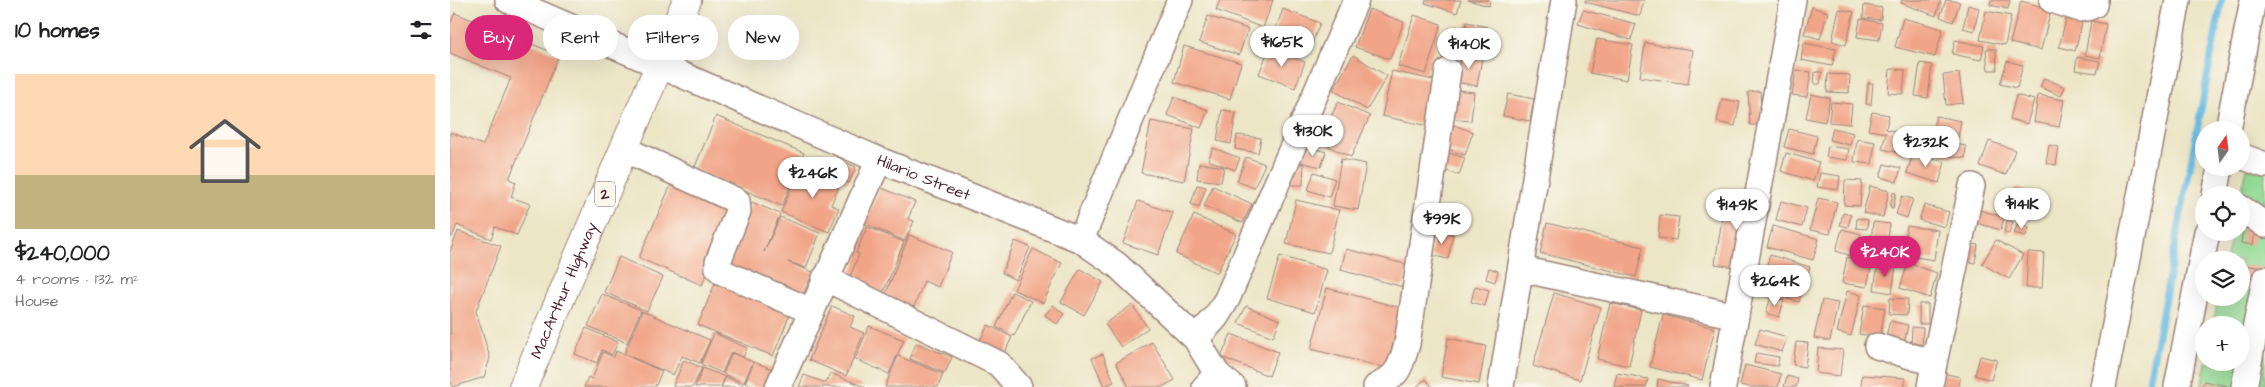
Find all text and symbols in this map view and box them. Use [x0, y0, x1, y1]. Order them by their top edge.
chip: Buy [465, 15, 533, 60]
chip: Rent [543, 15, 618, 60]
chip: Filters [628, 15, 718, 60]
chip: New [728, 15, 799, 60]
text: 10 homes [15, 16, 100, 45]
icon: filters [407, 16, 435, 44]
pin: $165K [1247, 26, 1317, 68]
pin: $140K [1434, 28, 1504, 70]
text: $165K [1261, 31, 1303, 53]
text: $140K [1448, 33, 1490, 55]
icon: home [180, 106, 270, 196]
pin: $130K [1278, 114, 1348, 157]
text: $130K [1294, 120, 1332, 142]
north arrow [2195, 121, 2250, 176]
map controls [2195, 121, 2250, 371]
pin: $232K [1891, 126, 1961, 168]
text: $232K [1903, 131, 1949, 153]
street label: Hilario Street [874, 149, 974, 206]
pin: $246K [778, 156, 848, 199]
text: $246K [789, 162, 837, 184]
road number: 2 [595, 182, 615, 206]
button: locate [2195, 186, 2250, 241]
pin: $149K [1702, 188, 1772, 231]
pin: $141K [1987, 188, 2057, 230]
text: $141K [2005, 193, 2039, 215]
text: $149K [1717, 194, 1757, 216]
pin: $99K [1412, 202, 1472, 245]
text: $99K [1424, 208, 1460, 230]
street label: MacArthur Highway [525, 218, 604, 362]
pin: $240K [1850, 236, 1920, 278]
text: $240,000 [15, 239, 110, 268]
text: $240K [1861, 241, 1909, 263]
button: layers [2195, 251, 2250, 306]
pin: $264K [1740, 264, 1810, 307]
text: 4 rooms · 132 m² [15, 268, 139, 290]
text: $264K [1751, 270, 1799, 292]
text: House [15, 290, 59, 312]
button: + [2195, 316, 2250, 371]

